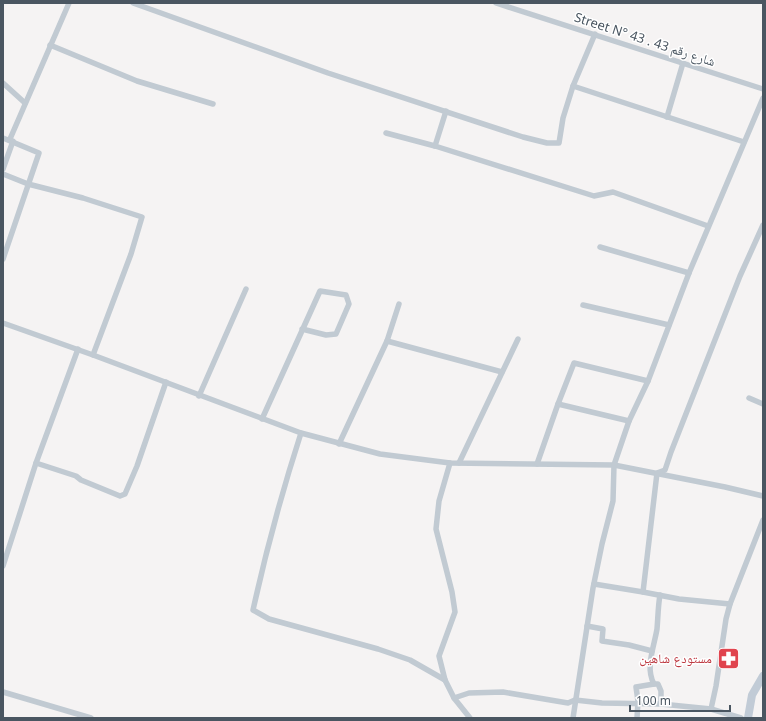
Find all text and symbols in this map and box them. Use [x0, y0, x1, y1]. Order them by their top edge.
street label: Street N° 43 . شارع رقم 43 [572, 8, 718, 71]
pharmacy icon: مستودع شاهين [715, 645, 741, 671]
place label: مستودع شاهين [639, 649, 712, 668]
scale bar [630, 687, 730, 713]
text: 100 m [636, 692, 671, 709]

